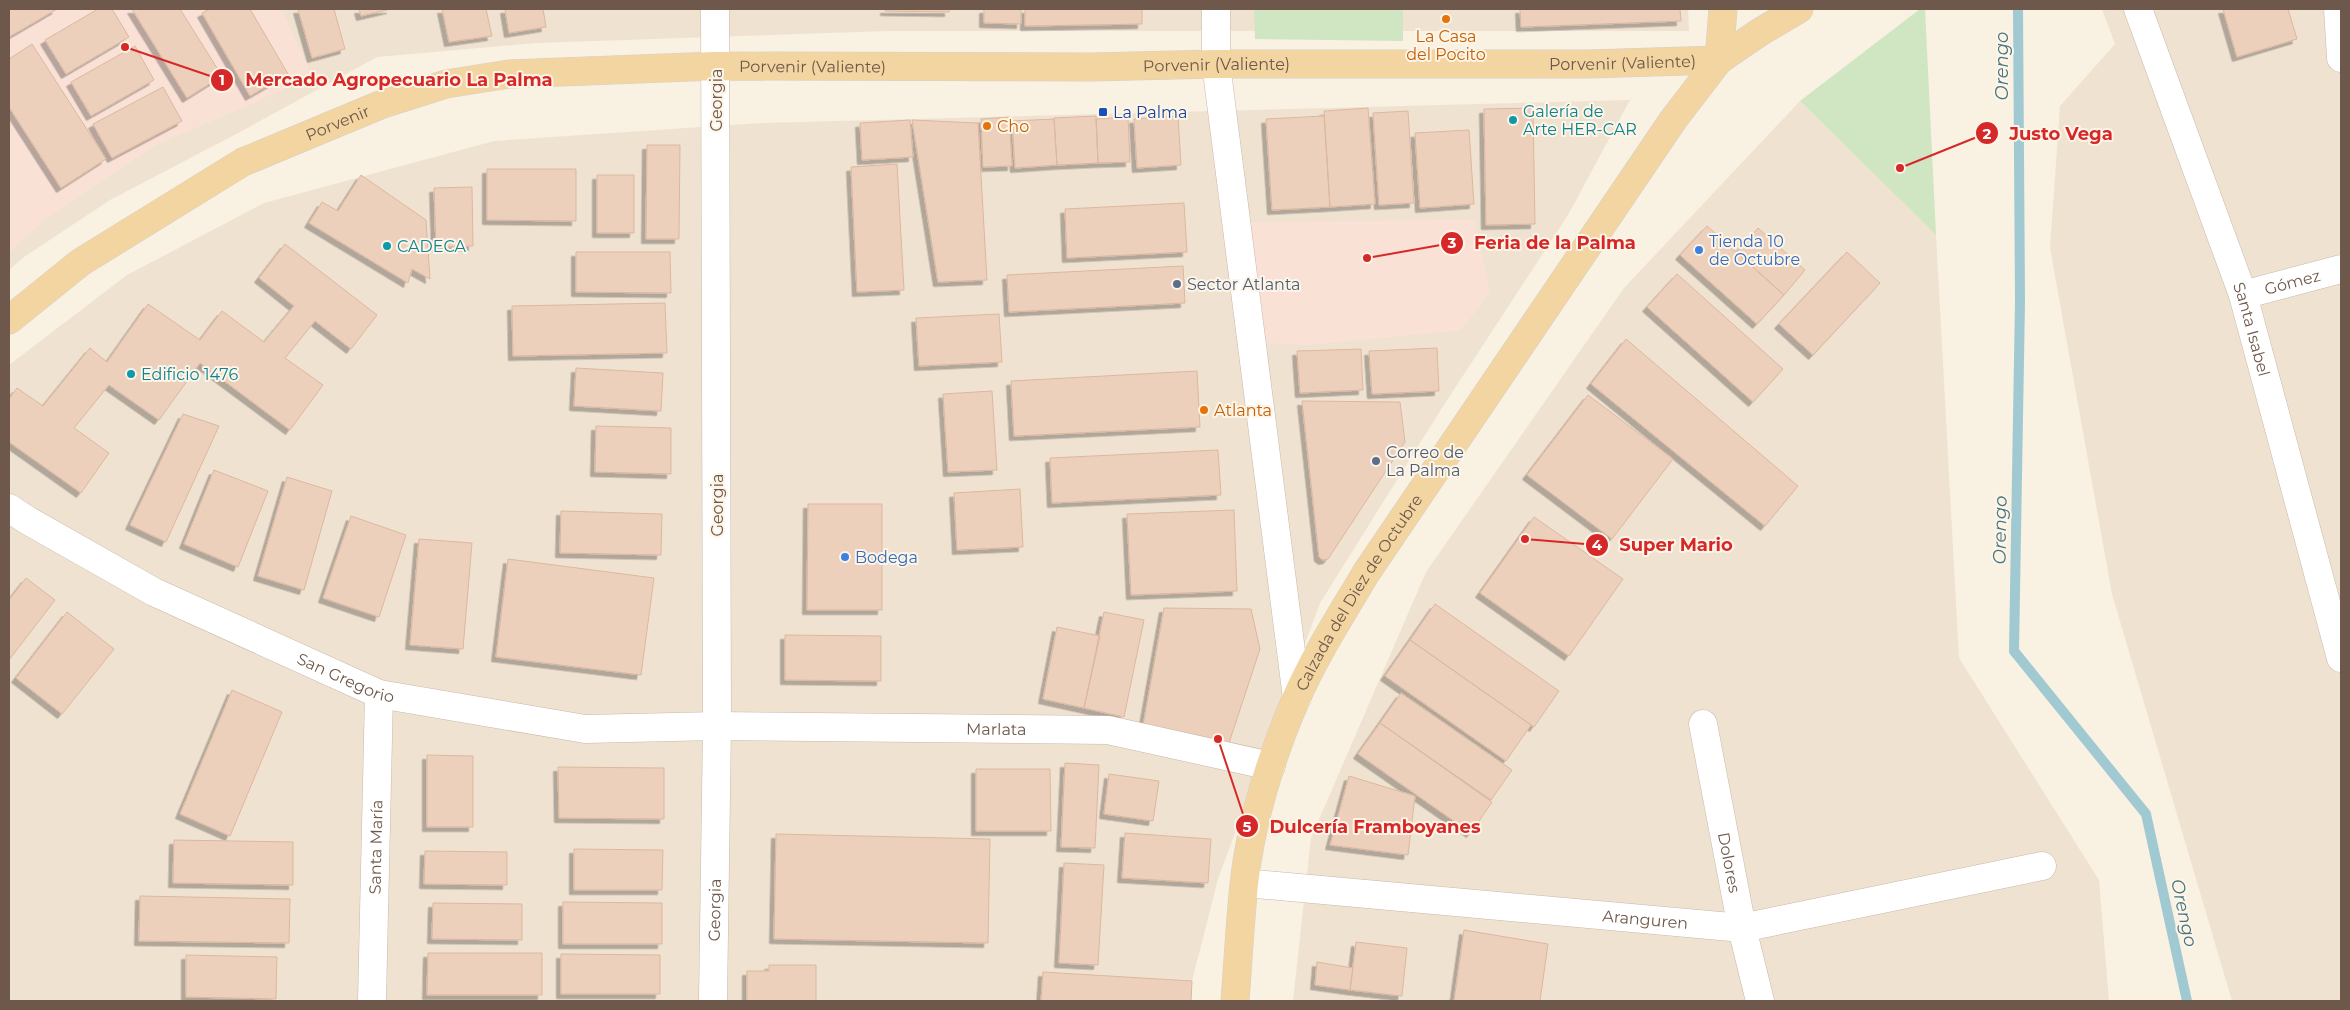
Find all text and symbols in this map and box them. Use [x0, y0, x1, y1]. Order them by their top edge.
marker: La Casa del Pocito [1440, 13, 1452, 25]
place label: La Casa del Pocito [1406, 27, 1486, 64]
water label: Orengo [1991, 32, 2013, 100]
street label: Porvenir (Valiente) [1549, 52, 1696, 74]
street label: Porvenir (Valiente) [1143, 55, 1290, 76]
street label: Porvenir (Valiente) [739, 57, 886, 76]
callout: Mercado Agropecuario La Palma [210, 63, 562, 96]
text: Mercado Agropecuario La Palma [245, 69, 553, 91]
street label: Georgia [707, 69, 726, 131]
text: 1 [219, 70, 225, 89]
street label: Porvenir [303, 101, 372, 145]
place label: Galería de Arte HER-CAR [1523, 102, 1637, 139]
place label: La Palma [1113, 103, 1187, 122]
marker: La Palma [1097, 106, 1109, 118]
marker: Galería de Arte HER-CAR [1507, 114, 1519, 126]
place label: Cho [997, 117, 1029, 136]
callout: Justo Vega [1974, 117, 2123, 150]
marker: Cho [981, 120, 993, 132]
text: Justo Vega [2008, 123, 2113, 145]
text: 2 [1983, 124, 1992, 143]
callout: Feria de la Palma [1439, 226, 1646, 259]
text: Feria de la Palma [1474, 232, 1636, 254]
place label: Tienda 10 de Octubre [1709, 232, 1800, 269]
text: 3 [1447, 233, 1457, 252]
place label: CADECA [397, 237, 466, 256]
marker: CADECA [381, 240, 393, 252]
marker: Tienda 10 de Octubre [1693, 244, 1705, 256]
street label: Gómez [2262, 266, 2322, 299]
place label: Sector Atlanta [1187, 275, 1301, 294]
marker: Sector Atlanta [1171, 278, 1183, 290]
street label: Santa Isabel [2229, 280, 2274, 379]
place label: Edificio 1476 [141, 365, 238, 384]
marker: Edificio 1476 [125, 368, 137, 380]
place label: Atlanta [1214, 401, 1272, 420]
marker: Atlanta [1198, 404, 1210, 416]
place label: Correo de La Palma [1386, 443, 1464, 480]
marker: Correo de La Palma [1370, 455, 1382, 467]
street label: Georgia [708, 474, 727, 536]
street label: Calzada del Diez de Octubre [1292, 491, 1426, 694]
water label: Orengo [1988, 495, 2012, 565]
callout: Super Mario [1585, 528, 1743, 561]
text: Super Mario [1619, 534, 1733, 556]
text: 4 [1592, 535, 1603, 554]
place label: Bodega [855, 548, 918, 567]
marker: Bodega [839, 551, 851, 563]
street label: San Gregorio [294, 649, 396, 706]
street label: Marlata [966, 720, 1027, 739]
street label: Santa María [365, 799, 387, 895]
callout: Dulcería Framboyanes [1234, 810, 1490, 843]
text: Dulcería Framboyanes [1269, 816, 1481, 838]
text: 5 [1243, 817, 1252, 836]
street label: Dolores [1714, 831, 1744, 895]
water label: Orengo [2166, 877, 2202, 949]
street label: Georgia [705, 878, 725, 942]
street label: Aranguren [1602, 906, 1689, 933]

